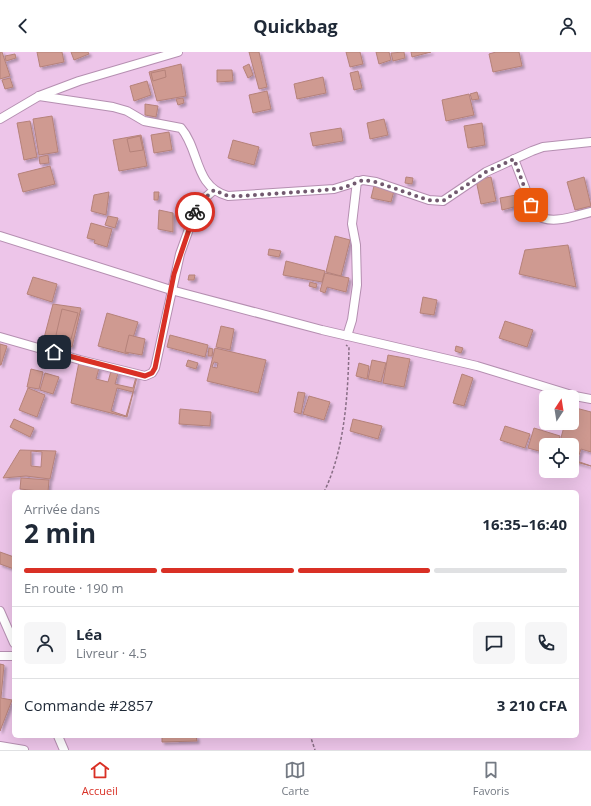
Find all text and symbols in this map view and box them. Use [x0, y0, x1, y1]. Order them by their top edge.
text: Quickbag [253, 14, 338, 38]
icon: back [12, 15, 34, 37]
icon: person [557, 15, 579, 37]
pin [514, 188, 548, 222]
courier [175, 192, 215, 232]
icon: bag [520, 194, 542, 216]
icon: bike [184, 201, 206, 223]
pin [37, 335, 71, 369]
icon: home [43, 341, 65, 363]
north arrow [539, 390, 579, 430]
map controls [539, 390, 579, 478]
button: locate [539, 438, 579, 478]
text: Arrivée dans [24, 500, 100, 518]
text: 16:35–16:40 [482, 514, 567, 534]
text: 2 min [24, 515, 96, 551]
text: En route · 190 m [24, 579, 124, 597]
button: person [24, 622, 66, 664]
button: chat [473, 622, 515, 664]
button: phone [525, 622, 567, 664]
text: Léa [76, 624, 102, 644]
text: Livreur · 4.5 [76, 644, 147, 662]
text: Commande #2857 [24, 695, 153, 715]
text: 3 210 CFA [497, 695, 567, 715]
tab: Accueil [82, 759, 118, 798]
tab: Carte [281, 759, 309, 798]
tab: Favoris [473, 759, 509, 798]

